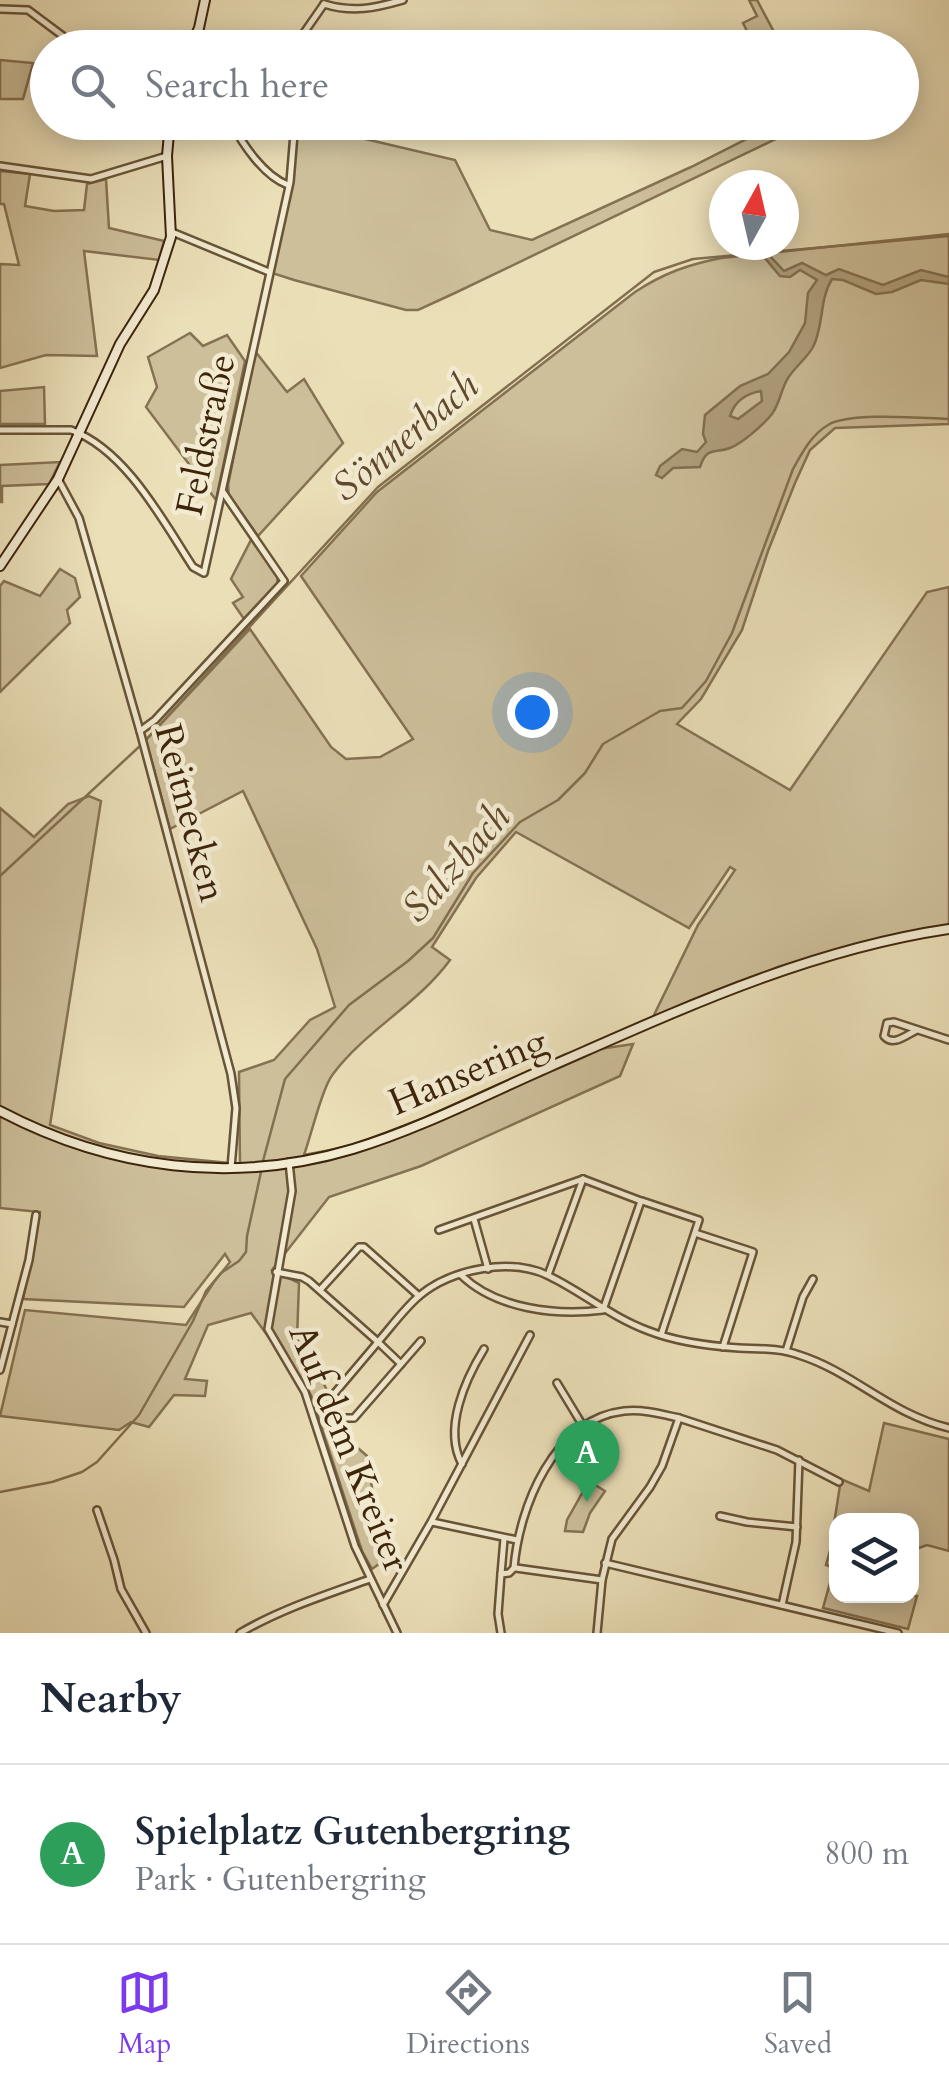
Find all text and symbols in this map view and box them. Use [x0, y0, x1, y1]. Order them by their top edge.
search box [30, 30, 919, 140]
icon: search [65, 58, 120, 113]
text: Search here [145, 59, 329, 111]
north arrow [709, 170, 799, 260]
street label: Feldstraße [164, 350, 248, 520]
water label: Sönnerbach [320, 359, 490, 515]
your location [507, 687, 558, 738]
street label: Reitnecken [141, 719, 239, 908]
water label: Salzbach [389, 792, 523, 934]
street label: Hansering [381, 1015, 556, 1129]
street label: Auf dem Kreiter [276, 1316, 422, 1580]
pin: A [554, 1420, 620, 1502]
map controls [829, 1513, 919, 1603]
button: layers [829, 1513, 919, 1603]
text: Nearby [40, 1670, 182, 1727]
text: Spielplatz Gutenbergring [135, 1806, 570, 1858]
text: A [60, 1832, 85, 1876]
text: 800 m [824, 1832, 909, 1876]
text: Park · Gutenbergring [135, 1858, 426, 1902]
tab: Map [117, 1965, 172, 2063]
tab: Directions [406, 1965, 530, 2063]
tab: Saved [764, 1965, 832, 2063]

